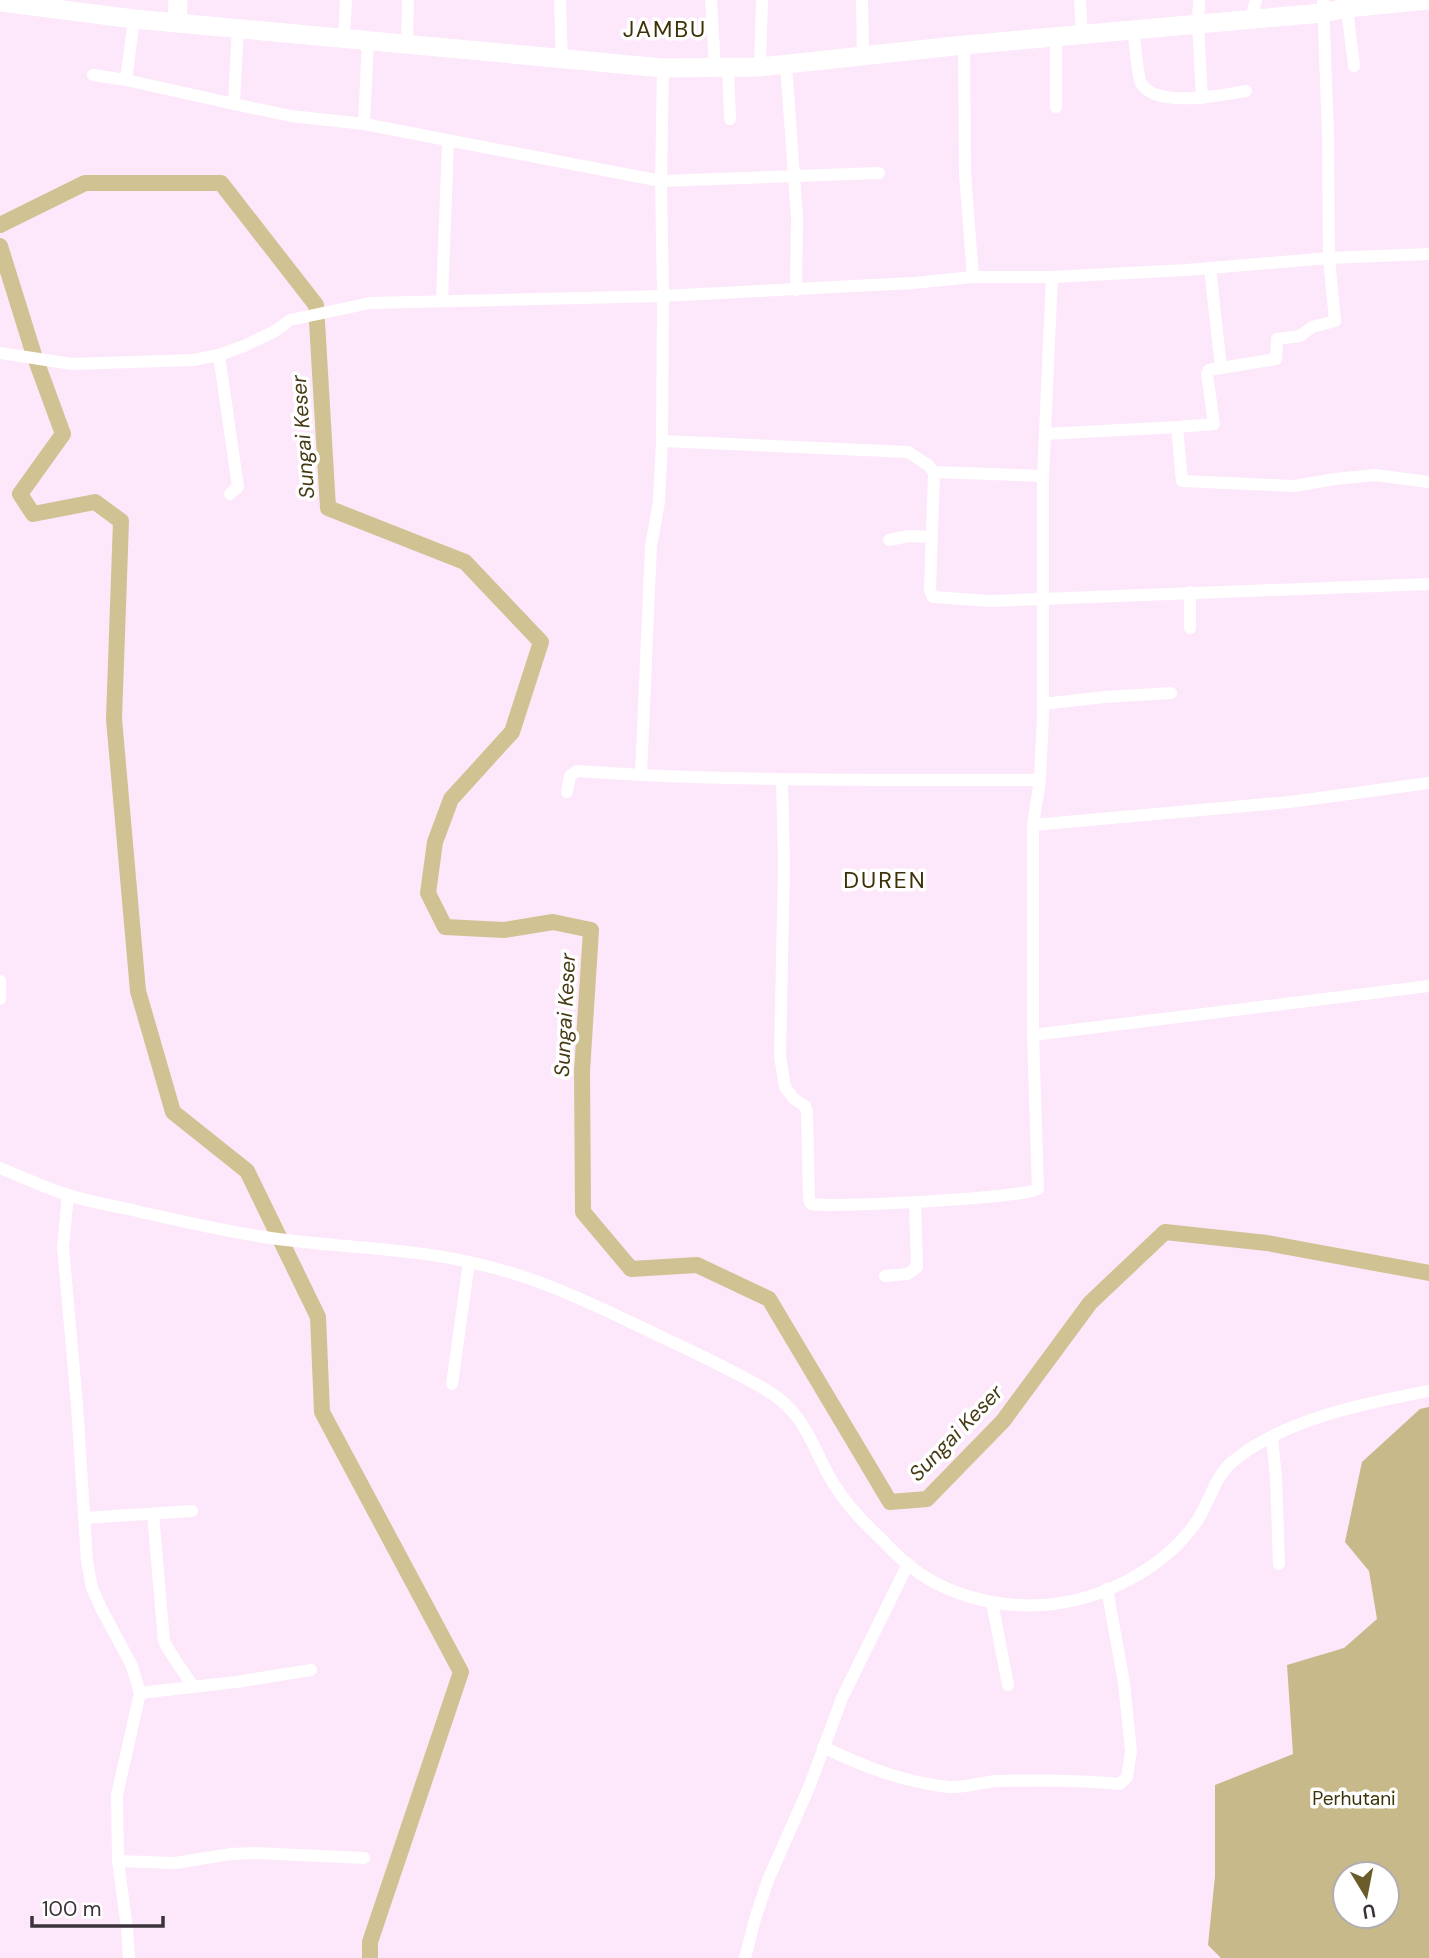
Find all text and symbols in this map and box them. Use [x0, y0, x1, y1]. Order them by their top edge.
district label: JAMBU [623, 14, 707, 44]
water label: Sungai Keser [285, 373, 321, 500]
district label: DUREN [843, 865, 927, 895]
water label: Sungai Keser [548, 951, 582, 1078]
water label: Sungai Keser [903, 1378, 1010, 1487]
park label: Perhutani [1312, 1786, 1396, 1811]
north arrow [1331, 1860, 1401, 1930]
scale bar [32, 1884, 163, 1928]
text: 100 m [42, 1895, 102, 1923]
text: U [1360, 1898, 1377, 1925]

